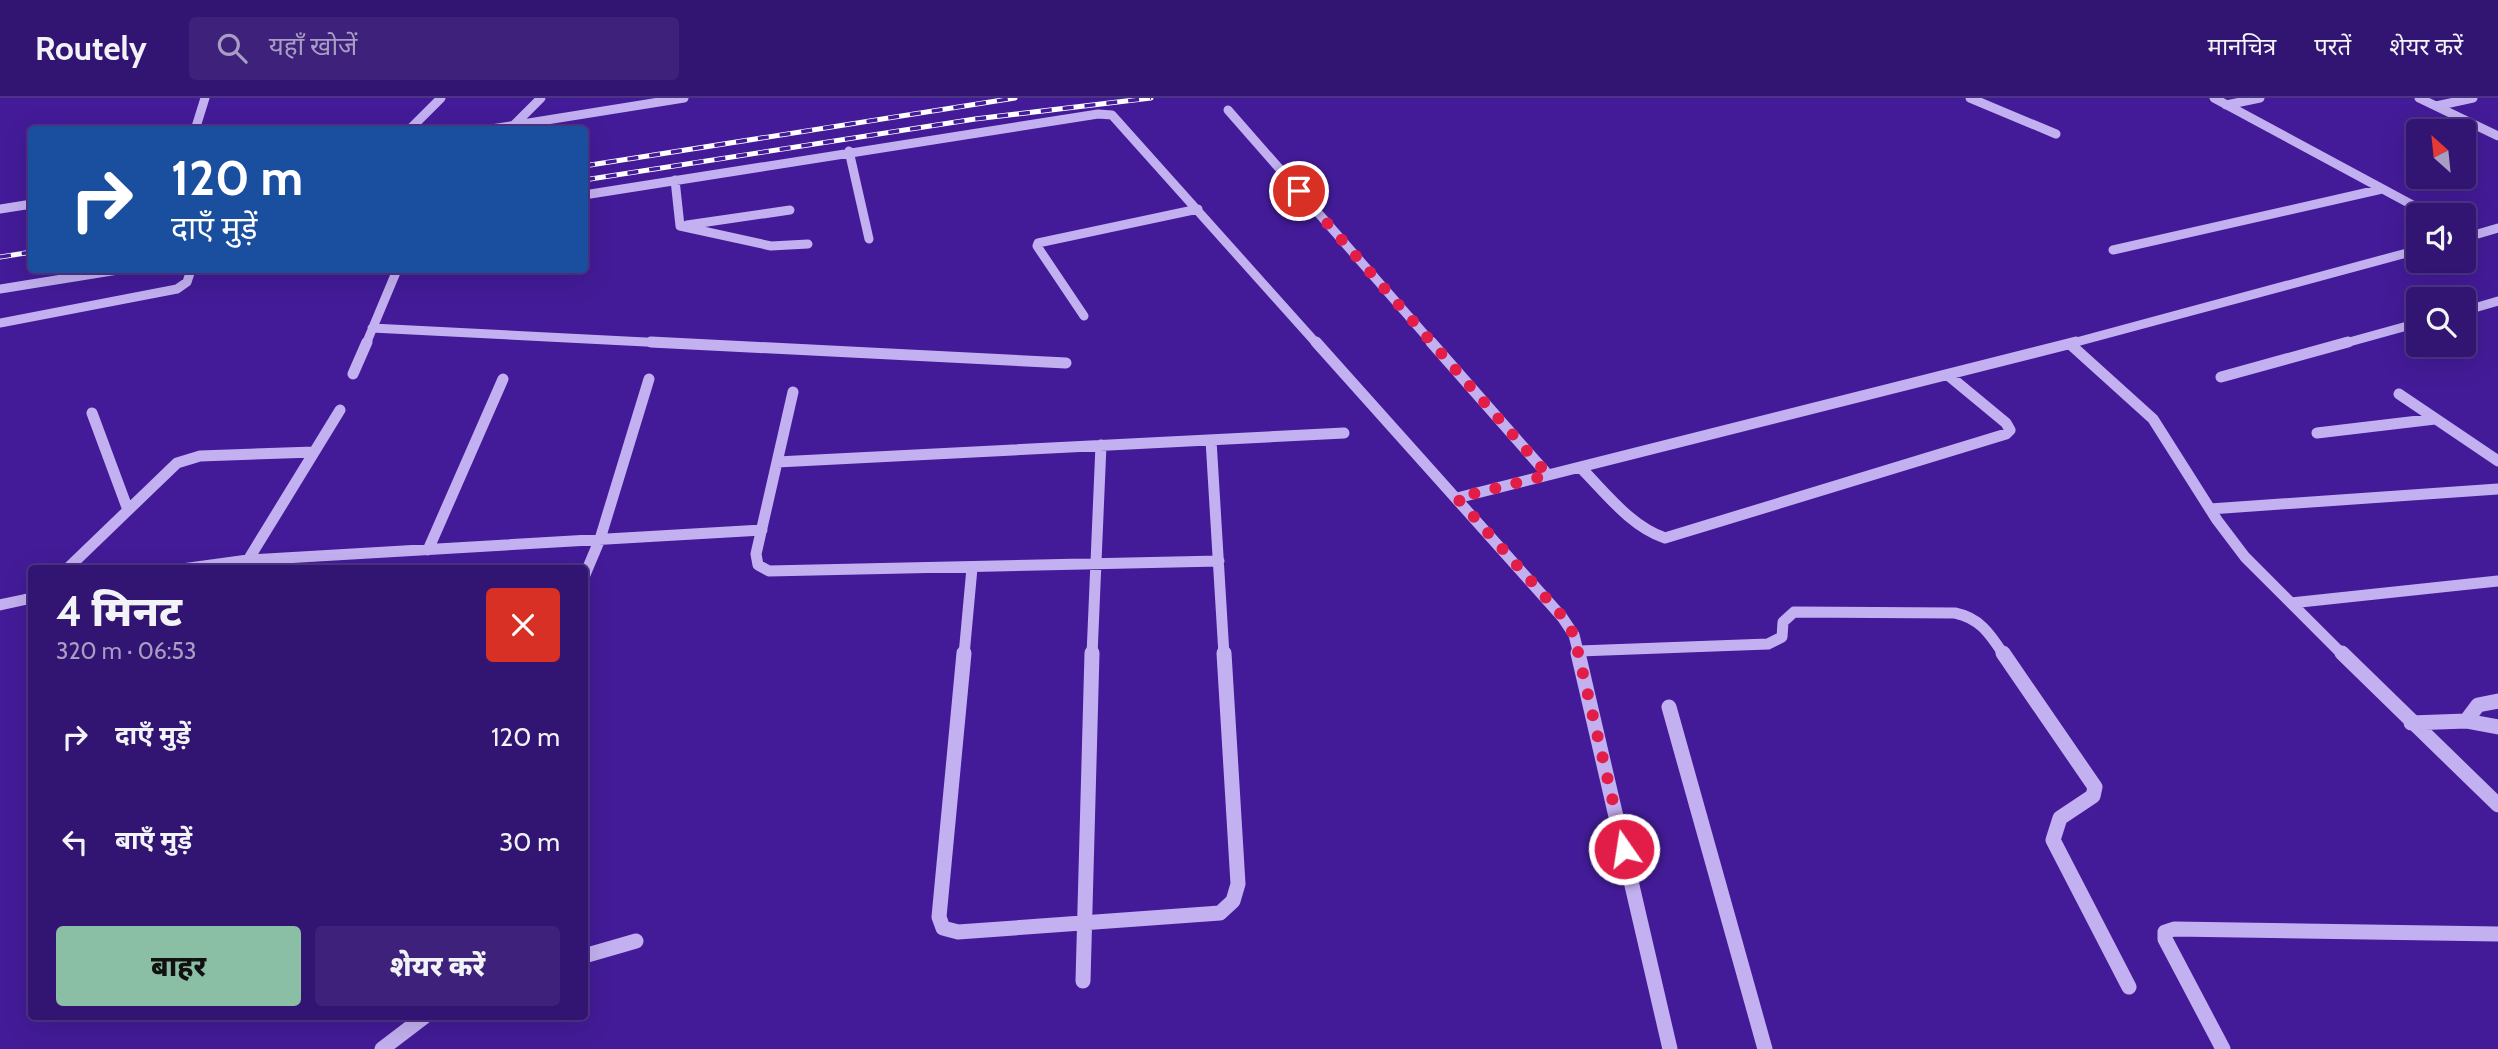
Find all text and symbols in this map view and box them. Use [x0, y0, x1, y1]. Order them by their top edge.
search box [189, 17, 679, 80]
text: Routely [35, 28, 147, 68]
icon: search [213, 29, 251, 67]
text: यहाँ खोजें [269, 30, 357, 62]
text: मानचित्र [2208, 32, 2276, 61]
text: परतें [2314, 32, 2351, 61]
text: शेयर करें [2389, 32, 2463, 61]
north arrow [2406, 119, 2476, 189]
map controls [2406, 119, 2476, 357]
text: 120 m [171, 148, 303, 207]
icon: right [56, 154, 147, 245]
pin [1269, 161, 1329, 221]
icon: arrive [1280, 172, 1318, 210]
button: sound [2406, 203, 2476, 273]
text: दाएँ मुड़ें [171, 208, 257, 247]
button: search [2406, 287, 2476, 357]
text: 4 मिनट [56, 585, 182, 637]
button: close [486, 588, 560, 662]
text: 320 m · 06:53 [56, 637, 197, 665]
icon: right [56, 718, 94, 756]
text: दाएँ मुड़ें [115, 719, 191, 751]
text: 120 m [491, 721, 560, 753]
position arrow [1587, 812, 1661, 886]
icon: left [56, 823, 94, 861]
text: बाएँ मुड़ें [115, 824, 192, 856]
text: 30 m [499, 826, 560, 858]
button: बाहर [56, 926, 301, 1006]
button: शेयर करें [315, 926, 560, 1006]

